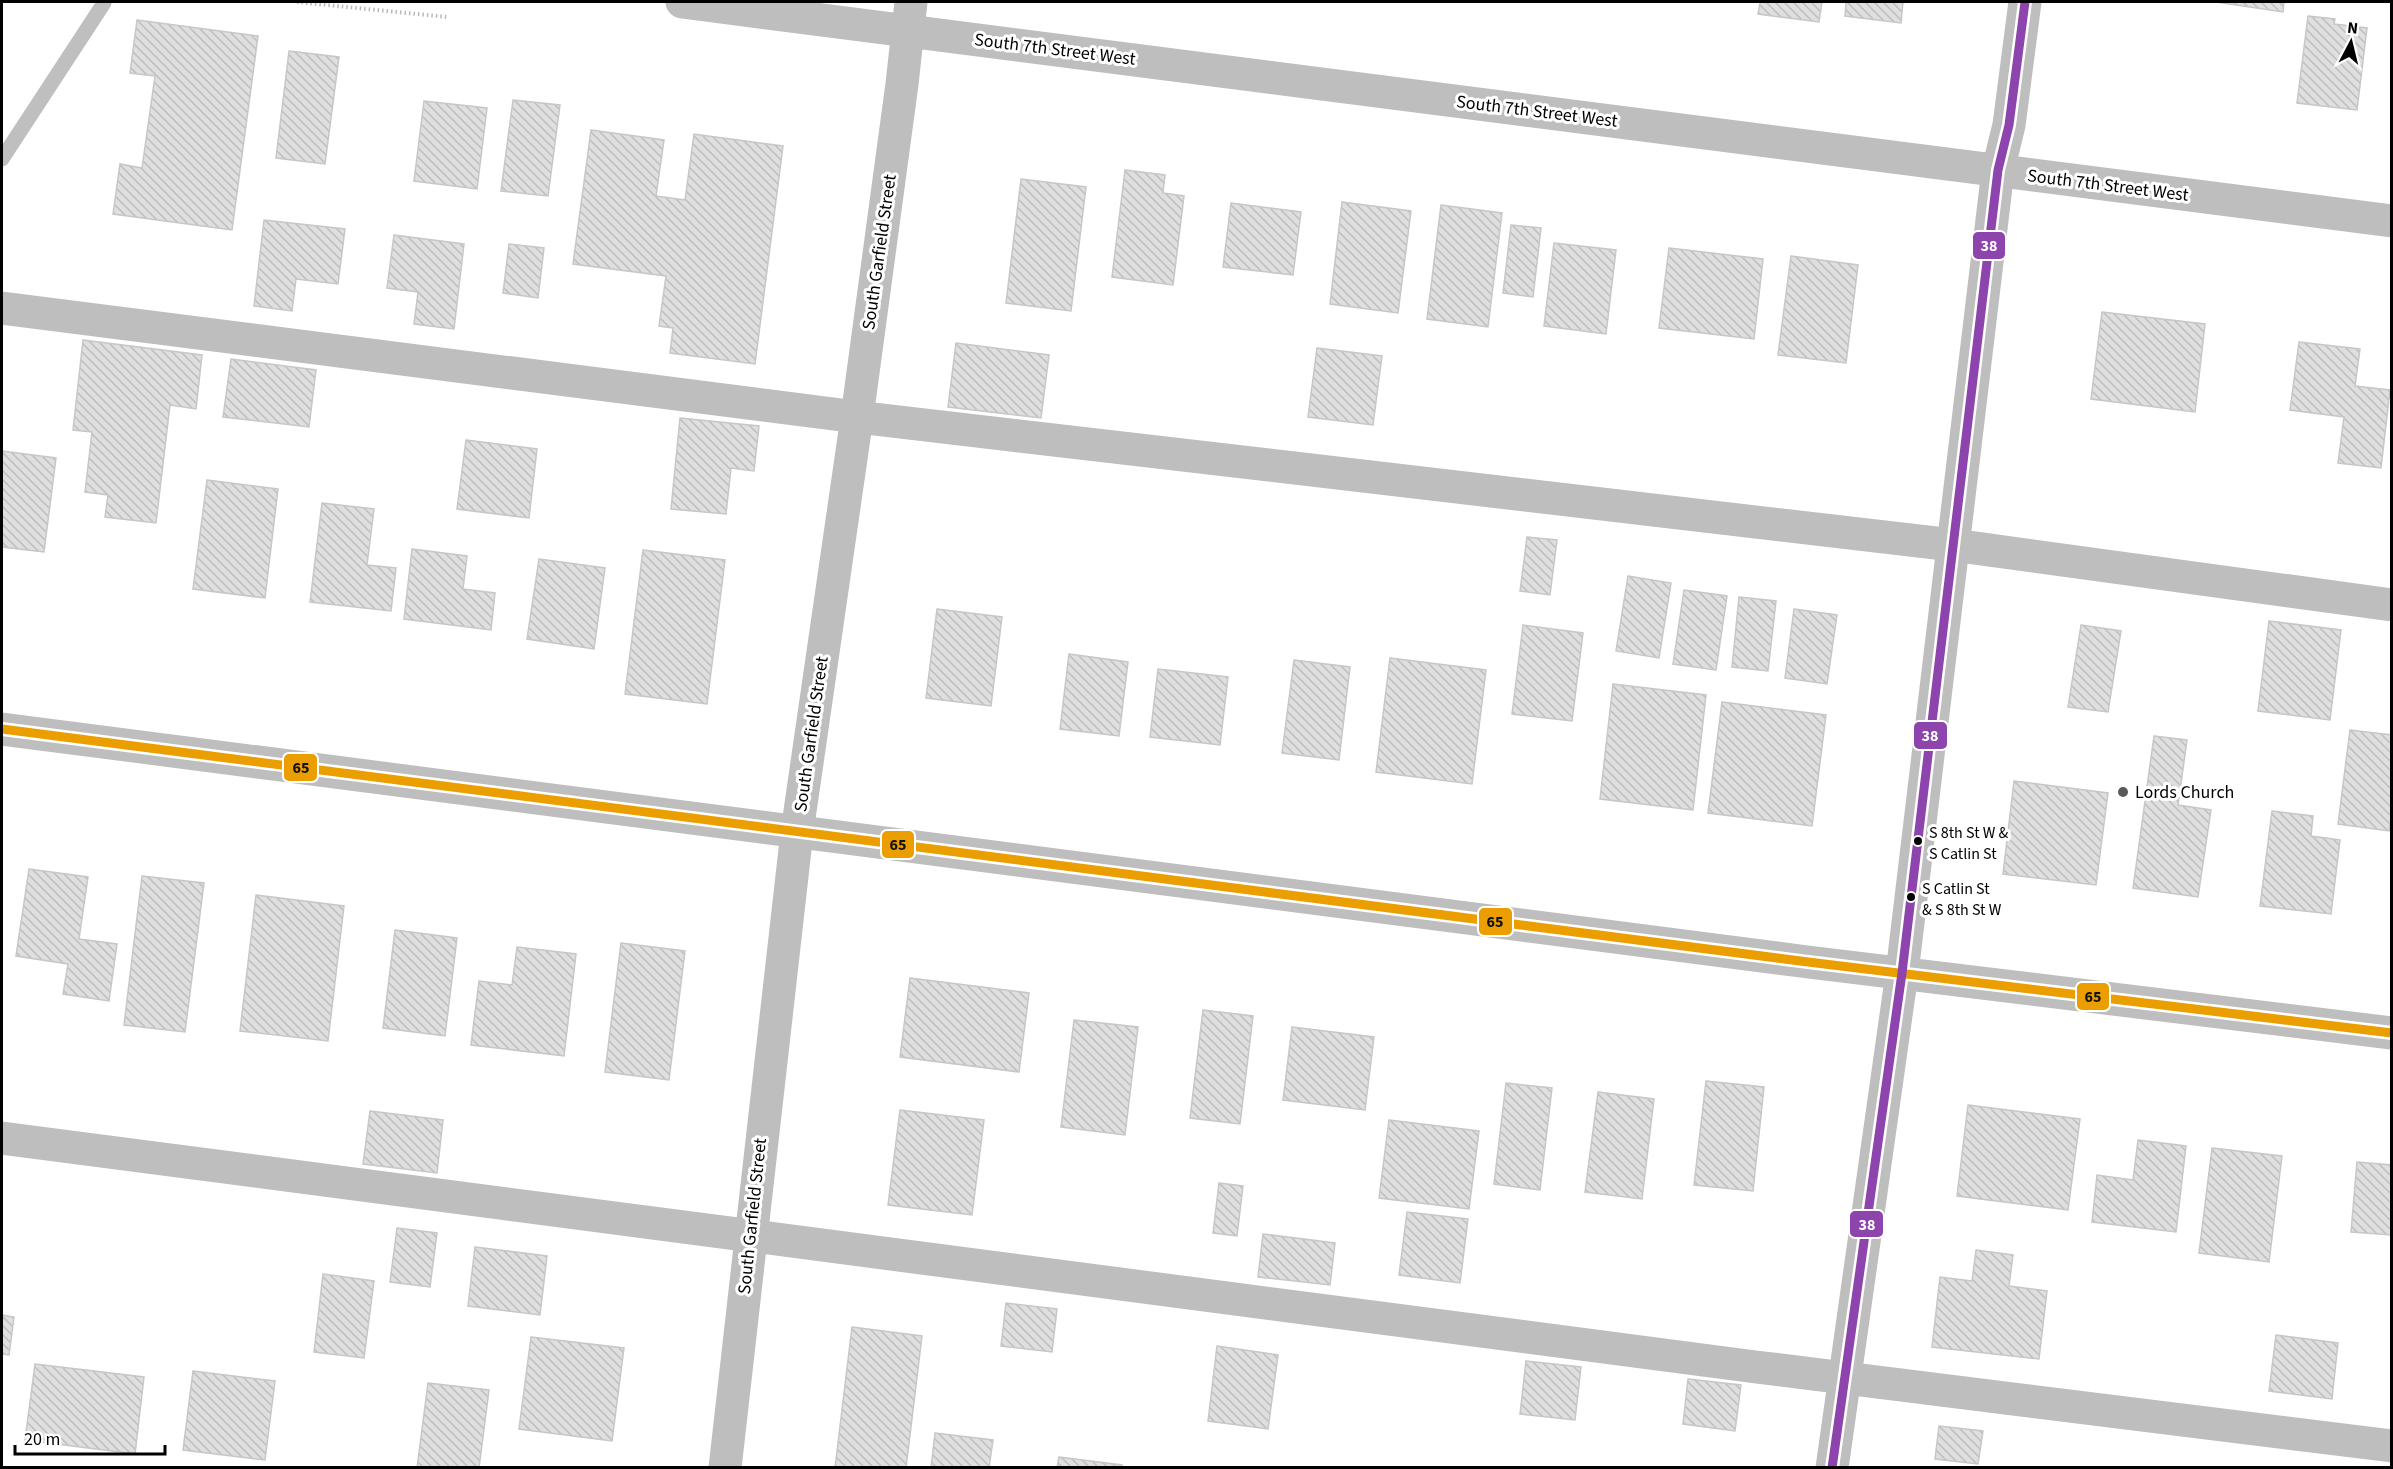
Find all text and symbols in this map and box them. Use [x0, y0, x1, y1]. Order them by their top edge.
north arrow [2321, 12, 2381, 72]
text: N [2346, 17, 2359, 40]
street label: South 7th Street West [973, 27, 1137, 72]
street label: South 7th Street West [1455, 89, 1619, 134]
street label: South 7th Street West [2026, 163, 2190, 208]
street label: South Garfield Street [856, 173, 903, 332]
line badge: 38 [1972, 231, 2006, 260]
text: 38 [1981, 235, 1997, 257]
street label: South Garfield Street [788, 655, 835, 814]
line badge: 38 [1913, 721, 1948, 750]
text: 38 [1922, 725, 1938, 747]
line badge: 65 [283, 753, 318, 782]
text: 65 [293, 757, 309, 779]
place label: Lords Church [2135, 780, 2234, 805]
marker: Lords Church [2116, 785, 2130, 799]
place label: S 8th St W & S Catlin St [1929, 822, 2009, 865]
line badge: 65 [881, 830, 915, 859]
text: 65 [890, 834, 906, 856]
marker: S 8th St W & S Catlin St [1912, 835, 1924, 847]
place label: S Catlin St & S 8th St W [1922, 878, 2002, 921]
marker: S Catlin St & S 8th St W [1905, 891, 1917, 903]
line badge: 65 [1478, 907, 1513, 936]
text: 65 [1487, 911, 1503, 933]
line badge: 65 [2076, 982, 2110, 1011]
text: 65 [2085, 986, 2101, 1008]
street label: South Garfield Street [732, 1137, 773, 1295]
line badge: 38 [1849, 1210, 1884, 1238]
text: 38 [1859, 1214, 1875, 1236]
scale bar [15, 1418, 165, 1456]
text: 20 m [24, 1427, 60, 1452]

